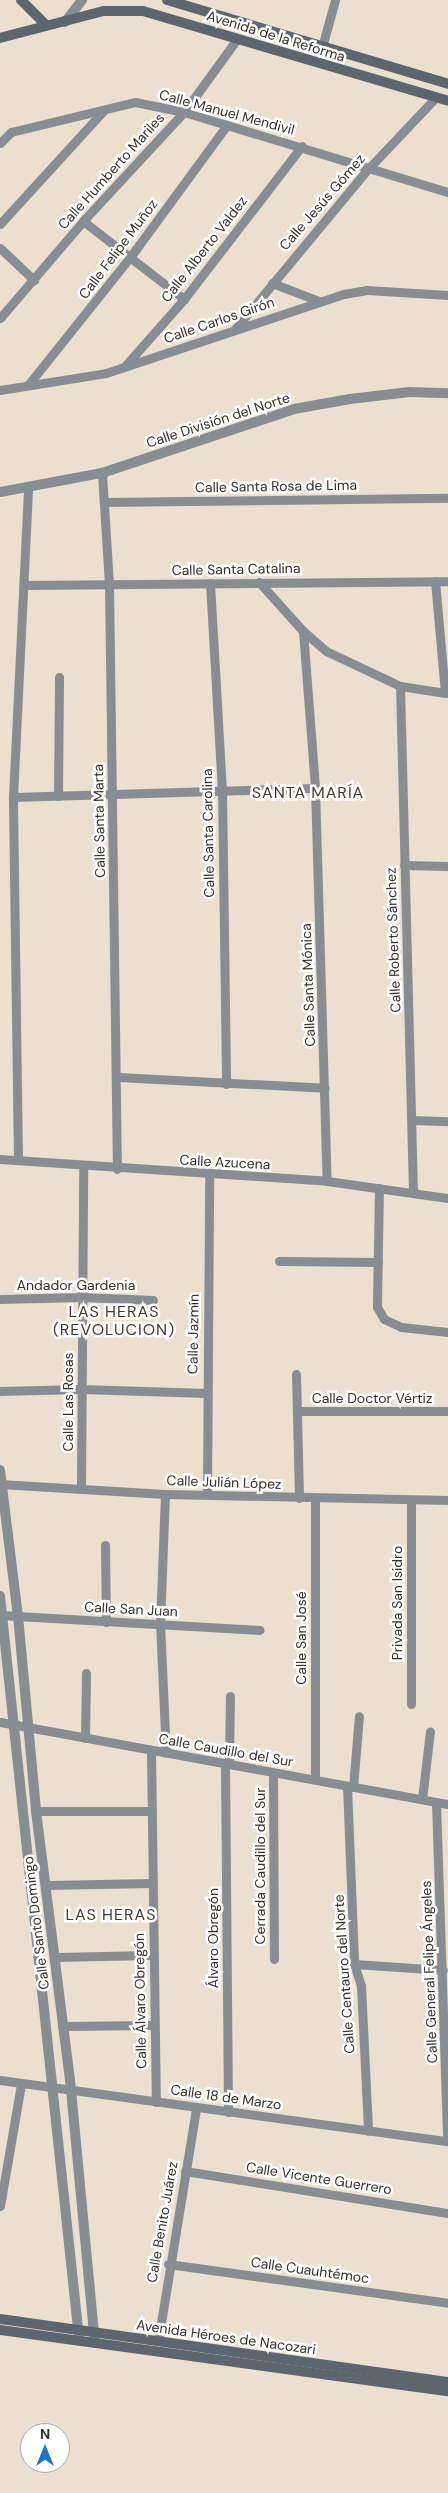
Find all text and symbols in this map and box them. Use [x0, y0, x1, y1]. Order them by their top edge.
street label: Avenida de la Reforma [205, 7, 347, 65]
street label: Calle Manuel Mendivil [157, 86, 297, 138]
street label: Calle Humberto Mariles [54, 109, 168, 233]
street label: Calle Jesús Gómez [276, 150, 368, 254]
street label: Calle Alberto Valdez [157, 193, 251, 305]
street label: Calle Felipe Muñoz [75, 196, 161, 302]
street label: Calle Carlos Girón [162, 293, 276, 347]
street label: Calle División del Norte [144, 389, 292, 451]
street label: Calle Santa Rosa de Lima [195, 476, 357, 496]
street label: Calle Santa Catalina [171, 559, 301, 579]
street label: Calle Santa Marta [90, 764, 108, 878]
street label: Calle Santa Carolina [198, 768, 218, 898]
district label: SANTA MARÍA [250, 783, 366, 803]
street label: Calle Roberto Sánchez [382, 867, 404, 1013]
street label: Calle Santa Mónica [297, 923, 319, 1047]
street label: Calle Azucena [179, 1151, 271, 1173]
street label: Andador Gardenia [17, 1277, 135, 1293]
street label: Calle Jazmín [184, 1294, 202, 1374]
district label: LAS HERAS (REVOLUCION) [51, 1302, 177, 1340]
street label: Calle Las Rosas [60, 1352, 76, 1452]
street label: Calle Doctor Vértiz [312, 1390, 432, 1406]
street label: Calle Julián López [166, 1472, 282, 1492]
street label: Privada San Isidro [389, 1546, 405, 1660]
street label: Calle San José [293, 1591, 309, 1685]
street label: Calle San Juan [84, 1598, 178, 1620]
street label: Calle Caudillo del Sur [157, 1730, 295, 1770]
street label: Cerrada Caudillo del Sur [252, 1787, 268, 1945]
street label: Calle Santo Domingo [19, 1855, 53, 1991]
street label: Calle General Felipe Ángeles [417, 1880, 441, 2064]
street label: Álvaro Obregón [205, 1888, 221, 1988]
street label: Calle Centauro del Norte [330, 1894, 358, 2054]
district label: LAS HERAS [64, 1905, 158, 1925]
street label: Calle Álvaro Obregón [130, 1933, 150, 2069]
street label: Calle 18 de Marzo [169, 2081, 283, 2113]
street label: Calle Vicente Guerrero [245, 2158, 393, 2198]
street label: Calle Benito Juárez [143, 2160, 181, 2284]
street label: Calle Cuauhtémoc [250, 2253, 370, 2287]
street label: Avenida Héroes de Nacozari [135, 2316, 317, 2358]
north arrow [20, 2423, 70, 2473]
text: N [40, 2425, 50, 2443]

